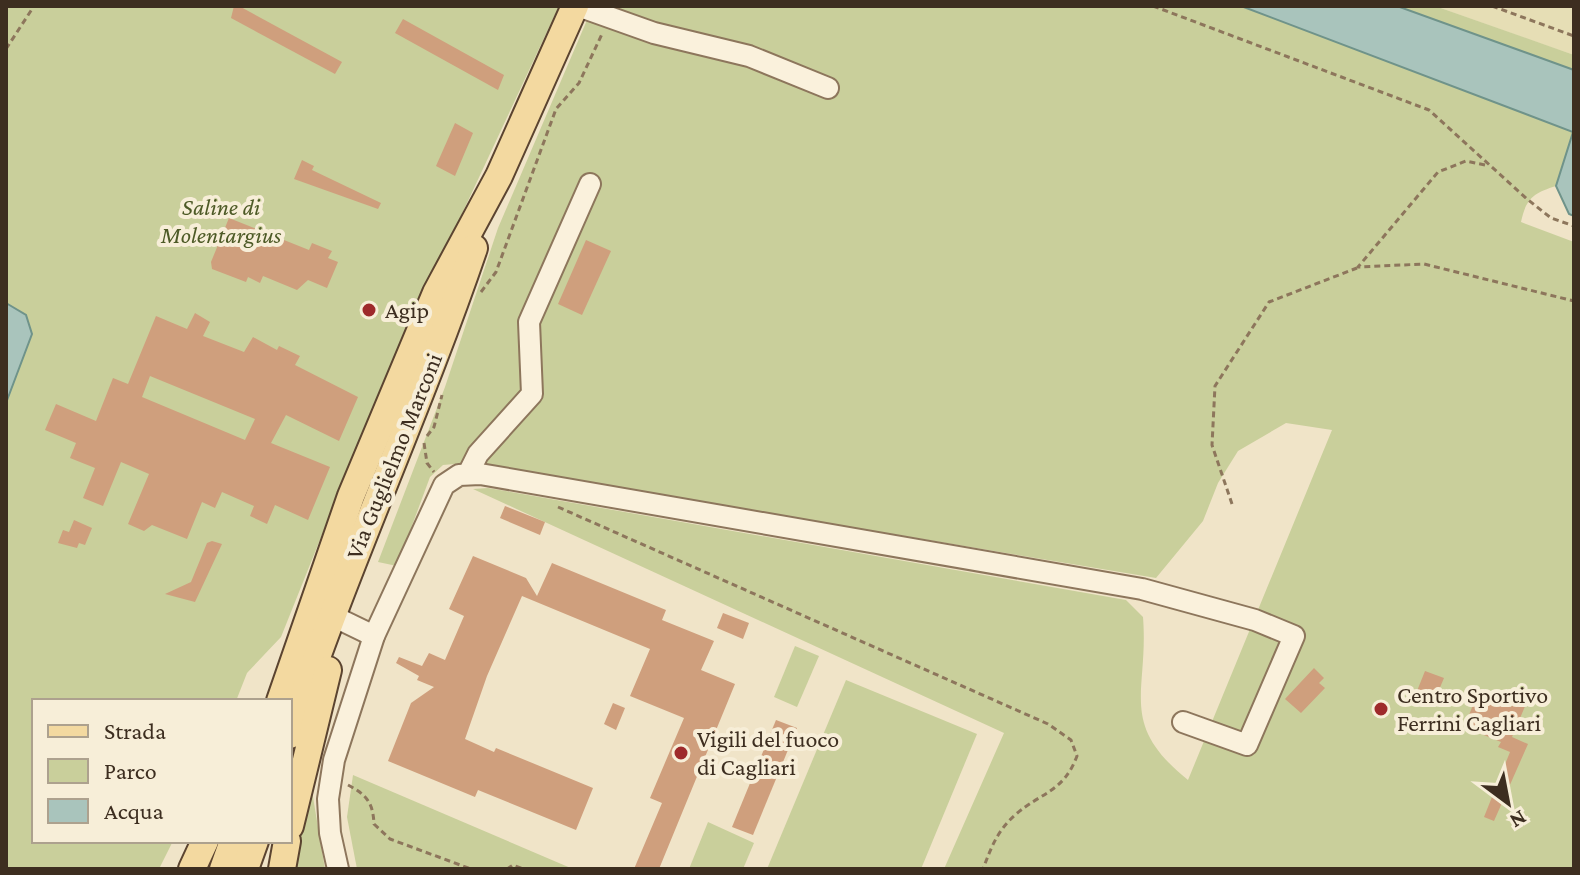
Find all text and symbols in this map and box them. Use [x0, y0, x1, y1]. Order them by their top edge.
park label: Saline di Molentargius [160, 193, 282, 248]
place label: Agip [385, 296, 429, 323]
marker: Agip [360, 301, 378, 319]
street label: Via Guglielmo Marconi [340, 349, 447, 563]
place label: Centro Sportivo Ferrini Cagliari [1397, 681, 1548, 736]
legend [32, 699, 292, 843]
marker: Centro Sportivo Ferrini Cagliari [1372, 700, 1390, 718]
text: Strada [104, 717, 166, 744]
place label: Vigili del fuoco di Cagliari [697, 725, 839, 780]
marker: Vigili del fuoco di Cagliari [672, 744, 690, 762]
text: Parco [104, 757, 157, 784]
north arrow [1468, 763, 1548, 843]
text: Acqua [104, 797, 164, 824]
text: N [1505, 805, 1531, 834]

